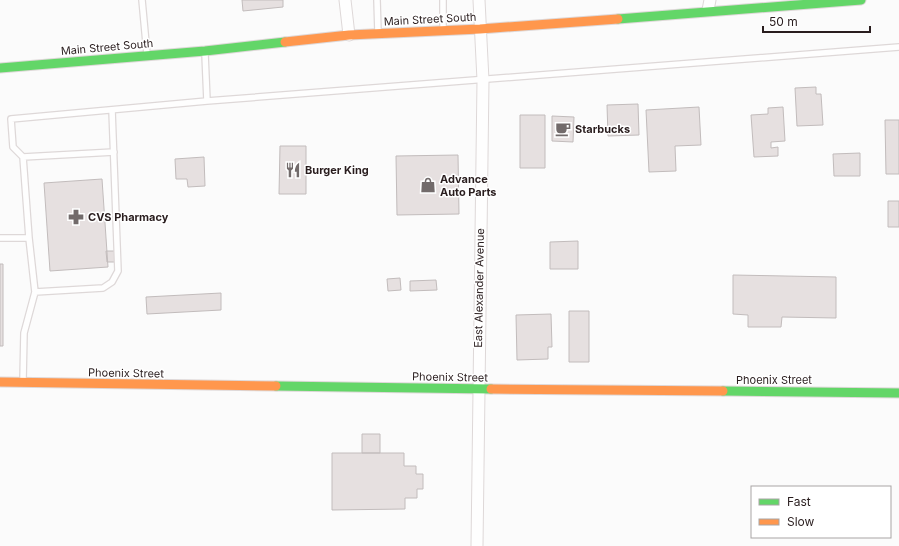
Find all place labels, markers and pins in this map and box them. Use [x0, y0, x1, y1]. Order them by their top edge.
cafe icon: Starbucks [554, 120, 572, 138]
place label: Starbucks [575, 122, 630, 136]
restaurant icon: Burger King [284, 161, 302, 179]
place label: Burger King [305, 163, 369, 177]
place label: Advance Auto Parts [440, 172, 497, 199]
shop icon: Advance Auto Parts [419, 176, 437, 194]
pharmacy icon: CVS Pharmacy [67, 208, 85, 226]
place label: CVS Pharmacy [88, 210, 169, 224]

